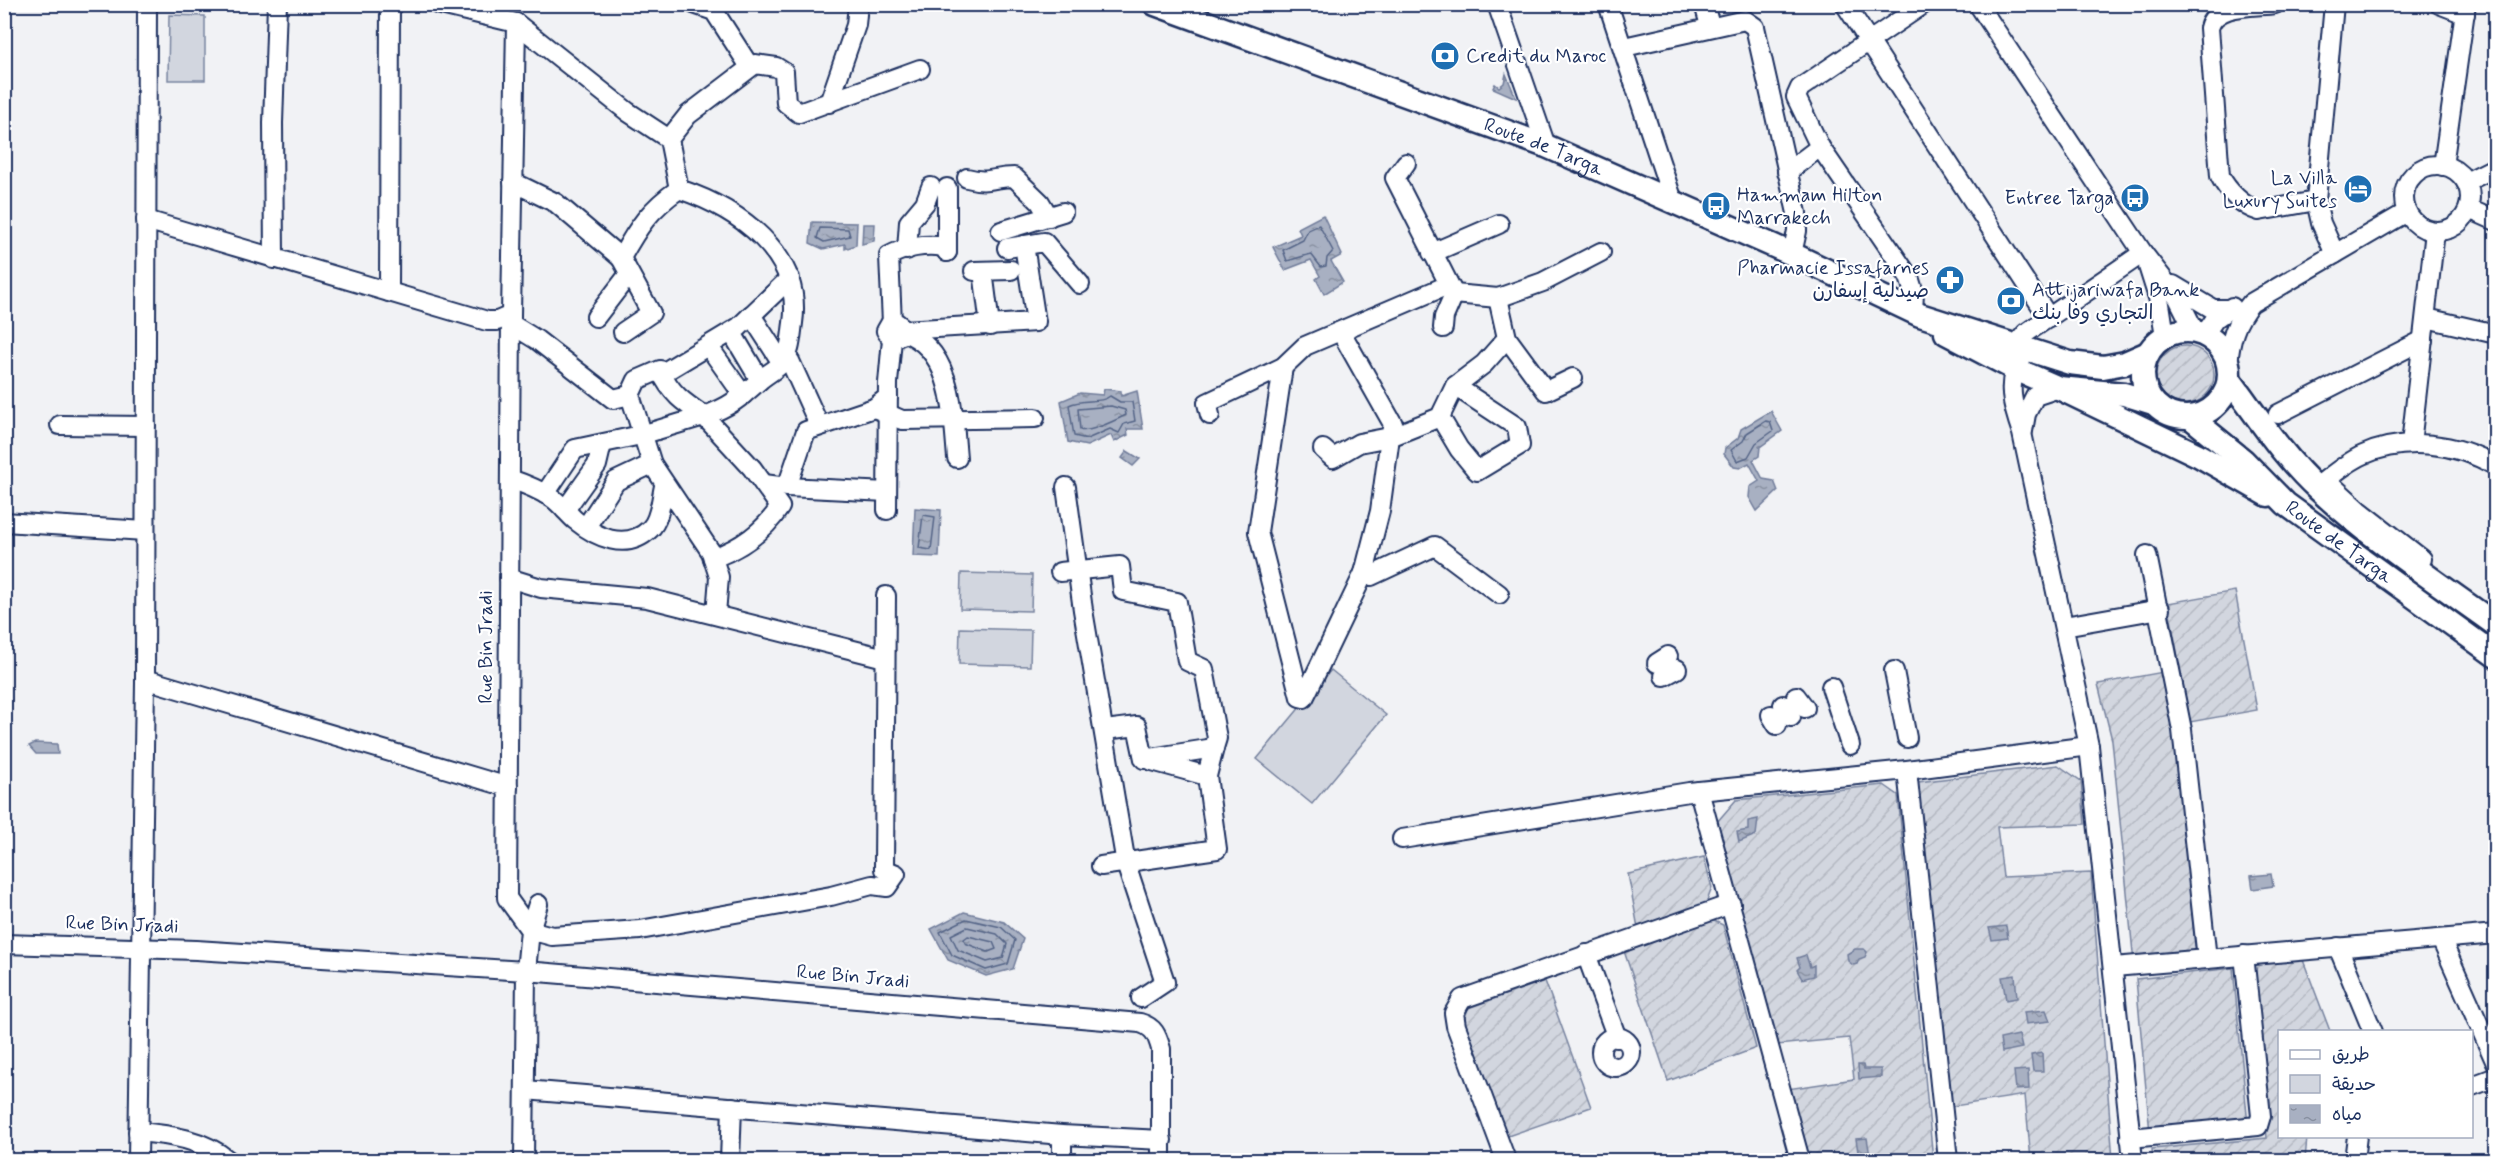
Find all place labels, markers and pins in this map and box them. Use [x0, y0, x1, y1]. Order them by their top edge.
bank icon: Credit du Maroc [1429, 40, 1461, 72]
place label: Credit du Maroc [1466, 43, 1606, 70]
place label: La Villa Luxury Suites [2223, 165, 2338, 215]
hotel icon: La Villa Luxury Suites [2342, 173, 2374, 205]
place label: Hammam Hilton Marrakech [1737, 182, 1882, 232]
bus stop icon: Entree Targa [2119, 182, 2151, 214]
place label: Entree Targa [2005, 185, 2114, 213]
bus stop icon: Hammam Hilton Marrakech [1700, 190, 1732, 222]
place label: Pharmacie Issafarnes صيدلية إسفارن [1737, 255, 1929, 305]
pharmacy icon: Pharmacie Issafarnes صيدلية إسفارن [1934, 264, 1966, 296]
place label: Attijariwafa Bank التجاري وفا بنك [2032, 277, 2199, 327]
bank icon: Attijariwafa Bank التجاري وفا بنك [1995, 285, 2027, 317]

